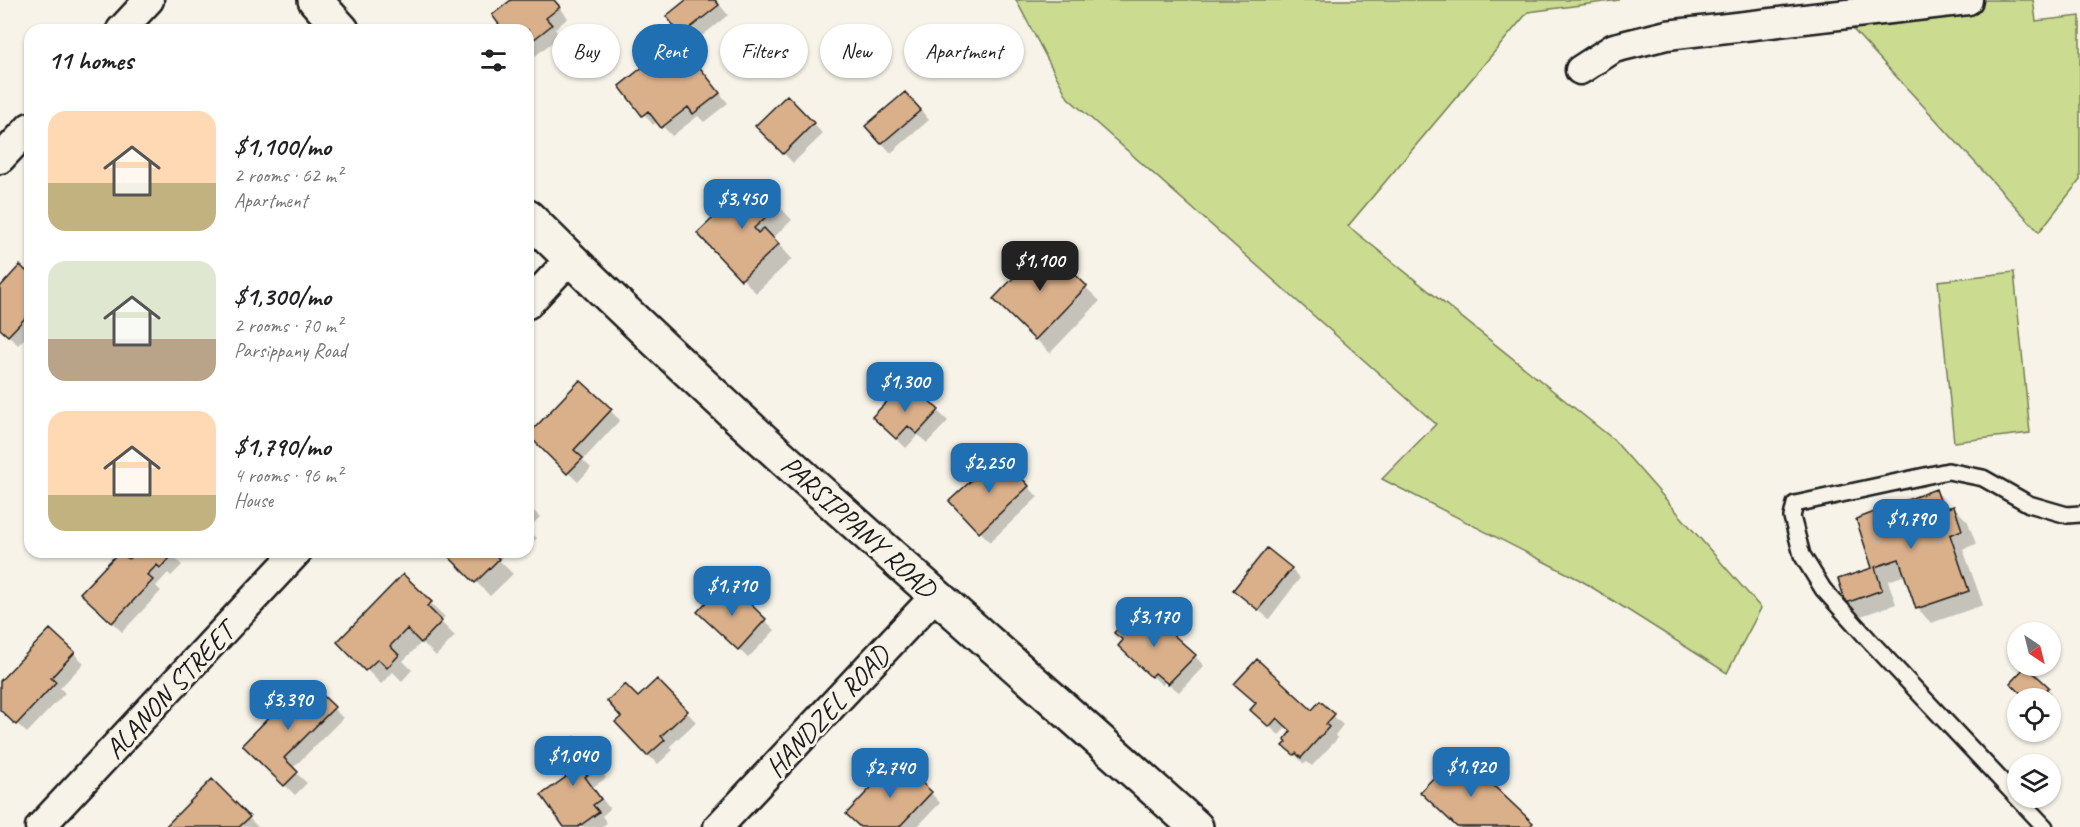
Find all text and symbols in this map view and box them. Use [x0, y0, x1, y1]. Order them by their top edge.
chip: Buy [552, 24, 620, 78]
chip: Rent [632, 24, 708, 78]
chip: Filters [720, 24, 808, 78]
chip: New [820, 24, 892, 78]
chip: Apartment [904, 24, 1024, 78]
text: 11 homes [48, 44, 133, 77]
icon: filters [477, 44, 510, 77]
text: $1,100/mo [234, 130, 331, 163]
icon: home [96, 135, 168, 207]
text: 2 rooms · 62 m² [234, 163, 342, 188]
pin: $3,450 [693, 179, 791, 230]
text: $3,450 [718, 186, 766, 211]
text: Apartment [234, 188, 307, 213]
pin: $1,100 [991, 241, 1089, 292]
text: $1,100 [1016, 248, 1064, 273]
text: $1,300/mo [234, 280, 331, 313]
icon: home [96, 285, 168, 357]
text: 2 rooms · 70 m² [234, 313, 342, 338]
text: Parsippany Road [234, 338, 346, 363]
pin: $1,300 [856, 362, 954, 413]
text: $1,300 [881, 369, 929, 394]
text: $1,790/mo [234, 430, 331, 463]
icon: home [96, 435, 168, 507]
pin: $2,250 [940, 443, 1038, 494]
street label: PARSIPPANY ROAD [774, 447, 946, 607]
text: $2,250 [965, 450, 1013, 475]
text: 4 rooms · 96 m² [234, 463, 342, 488]
text: House [234, 488, 273, 513]
pin: $1,790 [1862, 499, 1960, 550]
text: $1,790 [1887, 506, 1935, 531]
pin: $1,710 [683, 566, 781, 617]
text: $1,710 [708, 573, 756, 598]
pin: $3,170 [1105, 597, 1203, 648]
text: $3,170 [1130, 604, 1178, 629]
street label: ALANON STREET [97, 610, 246, 766]
north arrow [2007, 622, 2061, 676]
map controls [2007, 622, 2061, 808]
street label: HANDZEL ROAD [758, 637, 899, 784]
pin: $3,390 [239, 680, 337, 731]
text: $3,390 [264, 687, 312, 712]
button: locate [2007, 688, 2061, 742]
pin: $1,040 [524, 736, 622, 787]
text: $1,040 [549, 743, 597, 768]
pin: $1,920 [1422, 747, 1520, 798]
pin: $2,740 [841, 748, 939, 799]
text: $1,920 [1447, 754, 1495, 779]
button: layers [2007, 754, 2061, 808]
text: $2,740 [866, 755, 914, 780]

